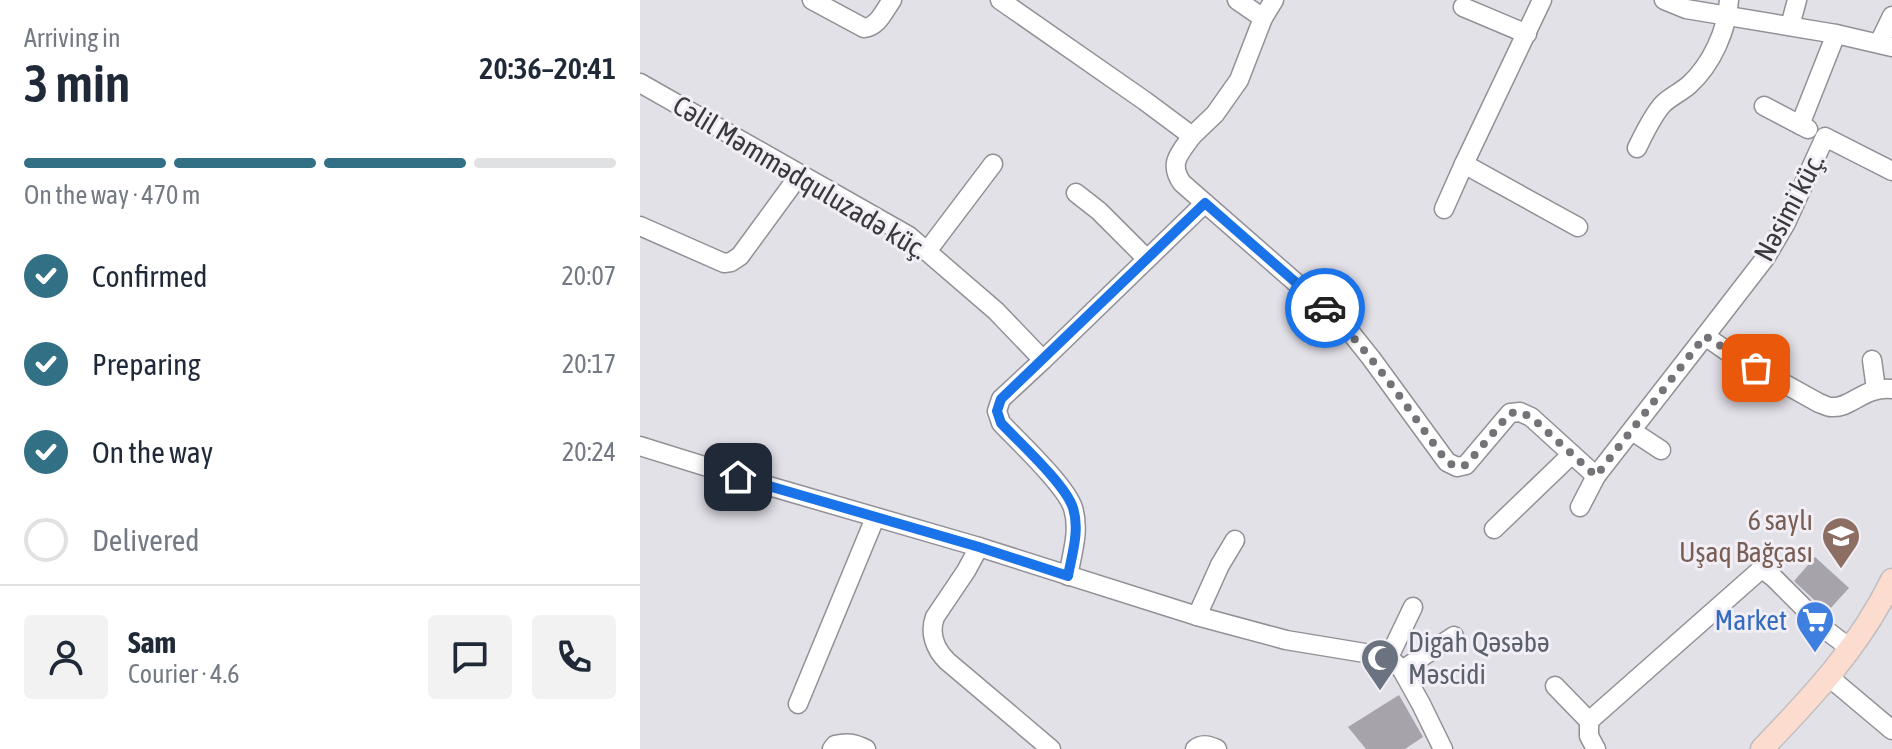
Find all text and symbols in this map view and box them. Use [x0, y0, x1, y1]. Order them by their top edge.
text: Arriving in [24, 23, 121, 53]
text: 20:36–20:41 [479, 51, 616, 85]
text: 3 min [24, 53, 130, 113]
street label: Cəlil Məmmədquluzadə küç. [667, 89, 933, 265]
street label: Nəsimi küç. [1747, 148, 1831, 266]
text: On the way · 470 m [24, 180, 201, 210]
icon: check [24, 254, 68, 298]
text: Confirmed [92, 259, 207, 293]
text: 20:07 [561, 261, 616, 291]
courier [1285, 268, 1365, 348]
icon: car [1303, 286, 1347, 330]
pin [1722, 334, 1790, 402]
icon: check [24, 342, 68, 386]
icon: bag [1734, 346, 1778, 390]
text: Preparing [92, 347, 201, 381]
text: 20:17 [562, 349, 616, 379]
icon: check [24, 430, 68, 474]
text: On the way [92, 435, 213, 469]
text: 20:24 [562, 437, 616, 467]
pin [704, 443, 772, 511]
icon: home [716, 455, 760, 499]
place label: 6 saylı Uşaq Bağçası [1679, 504, 1813, 568]
school or university icon: 6 saylı Uşaq Bağçası [1820, 515, 1862, 570]
text: Delivered [92, 523, 200, 557]
supermarket icon: Market [1794, 599, 1836, 654]
place label: Market [1714, 604, 1787, 636]
button: person [24, 615, 108, 699]
button: chat [428, 615, 512, 699]
button: phone [532, 615, 616, 699]
text: Sam [128, 625, 176, 659]
place label: Digah Qəsəbə Məscidi [1408, 626, 1550, 690]
mosque icon: Digah Qəsəbə Məscidi [1359, 637, 1401, 692]
text: Courier · 4.6 [128, 659, 239, 689]

